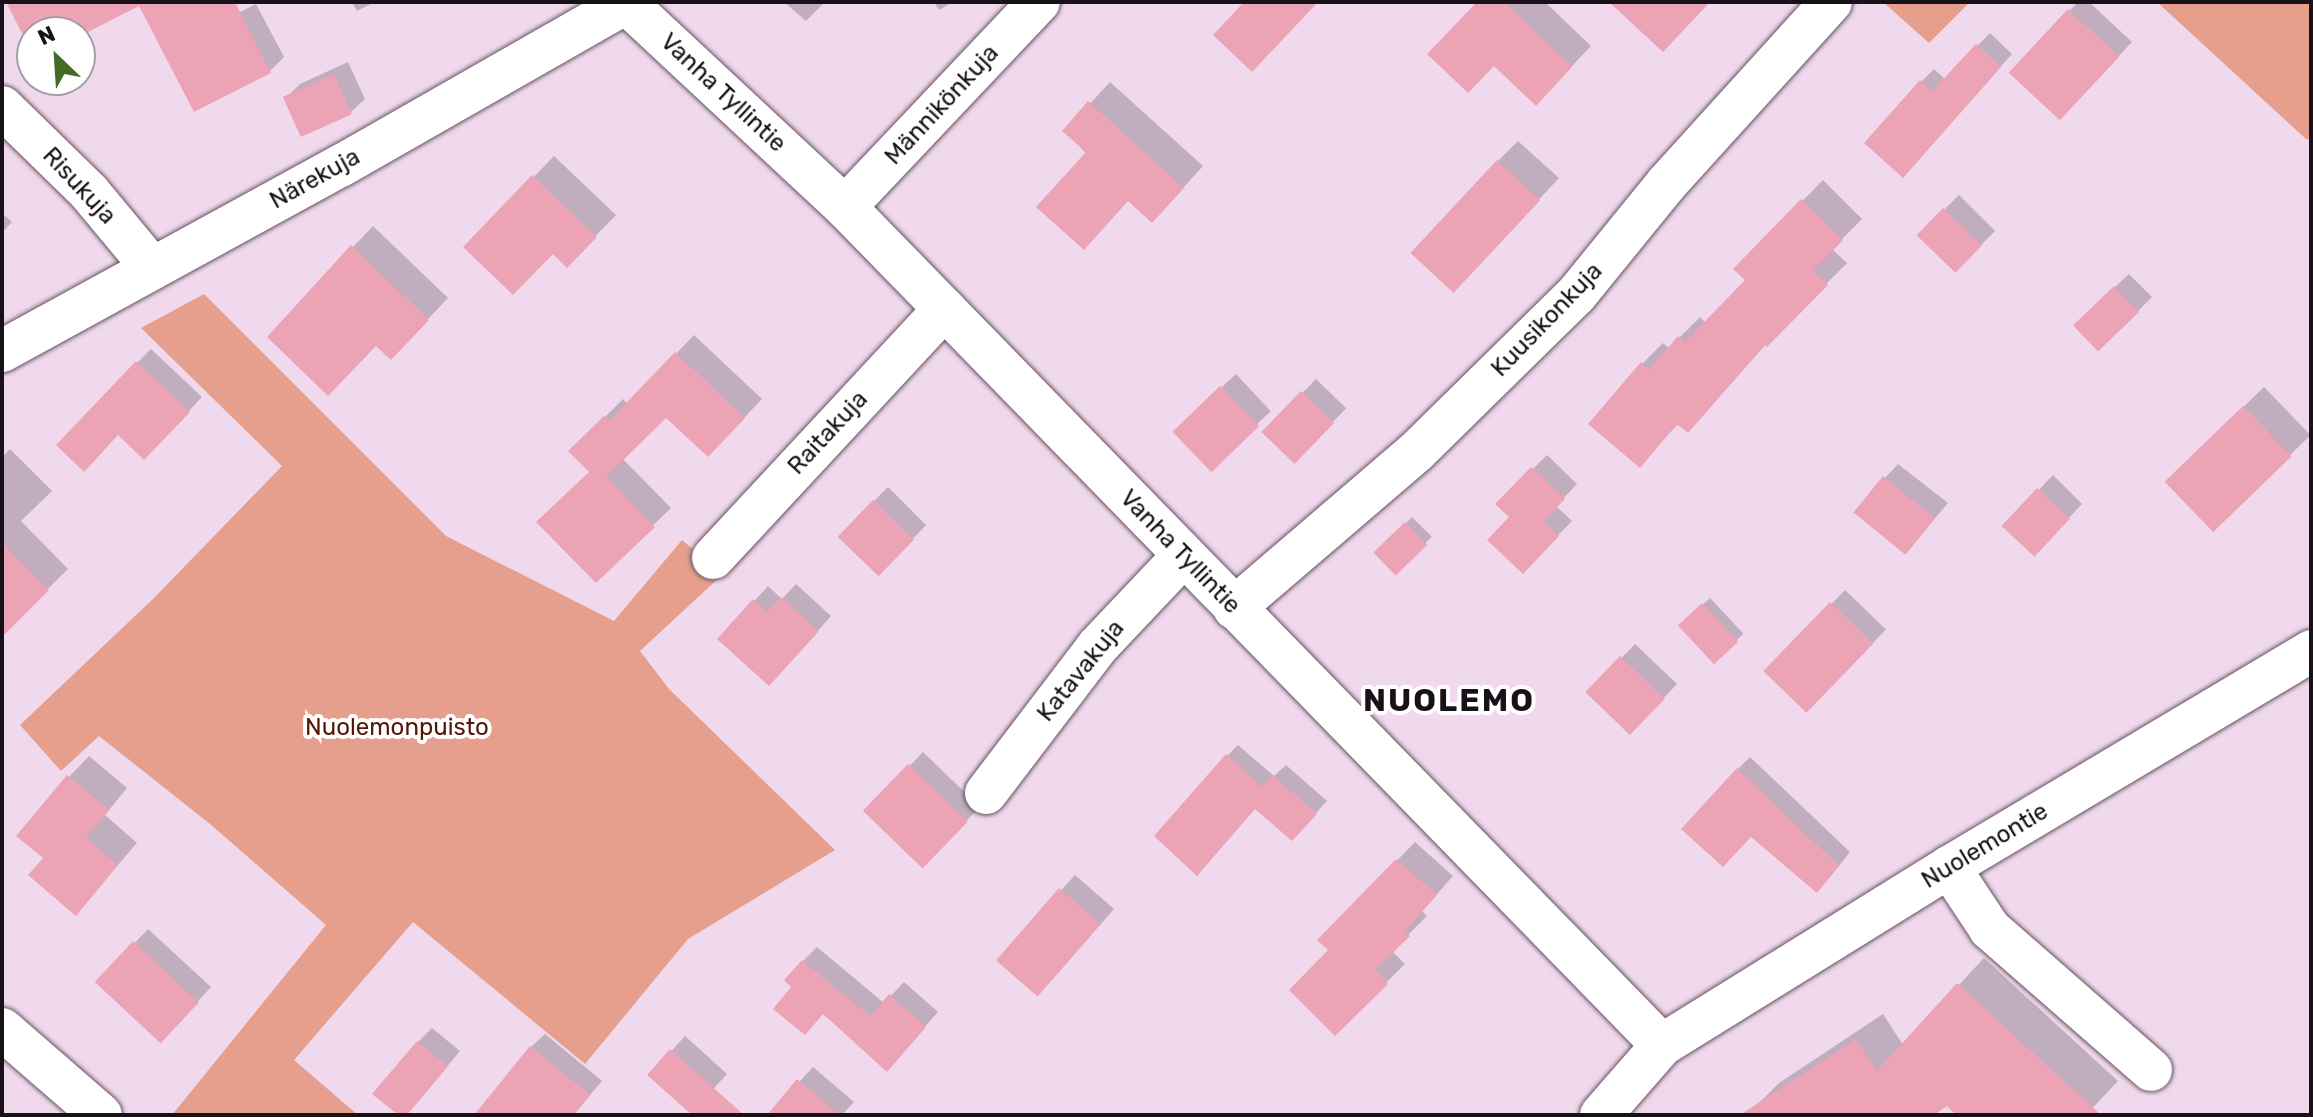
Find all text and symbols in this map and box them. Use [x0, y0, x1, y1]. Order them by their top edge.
north arrow [16, 16, 96, 96]
text: N [34, 20, 59, 51]
street label: Vanha Tyllintie [654, 27, 792, 159]
street label: Männikönkuja [879, 39, 1005, 171]
street label: Risukuja [36, 142, 122, 230]
street label: Närekuja [265, 143, 365, 215]
street label: Kuusikonkuja [1486, 257, 1608, 383]
street label: Raitakuja [782, 385, 874, 481]
street label: Vanha Tyllintie [1114, 484, 1246, 620]
street label: Katavakuja [1031, 614, 1131, 728]
district label: NUOLEMO [1363, 681, 1535, 719]
park label: Nuolemonpuisto [305, 714, 489, 742]
street label: Nuolemontie [1917, 797, 2053, 895]

